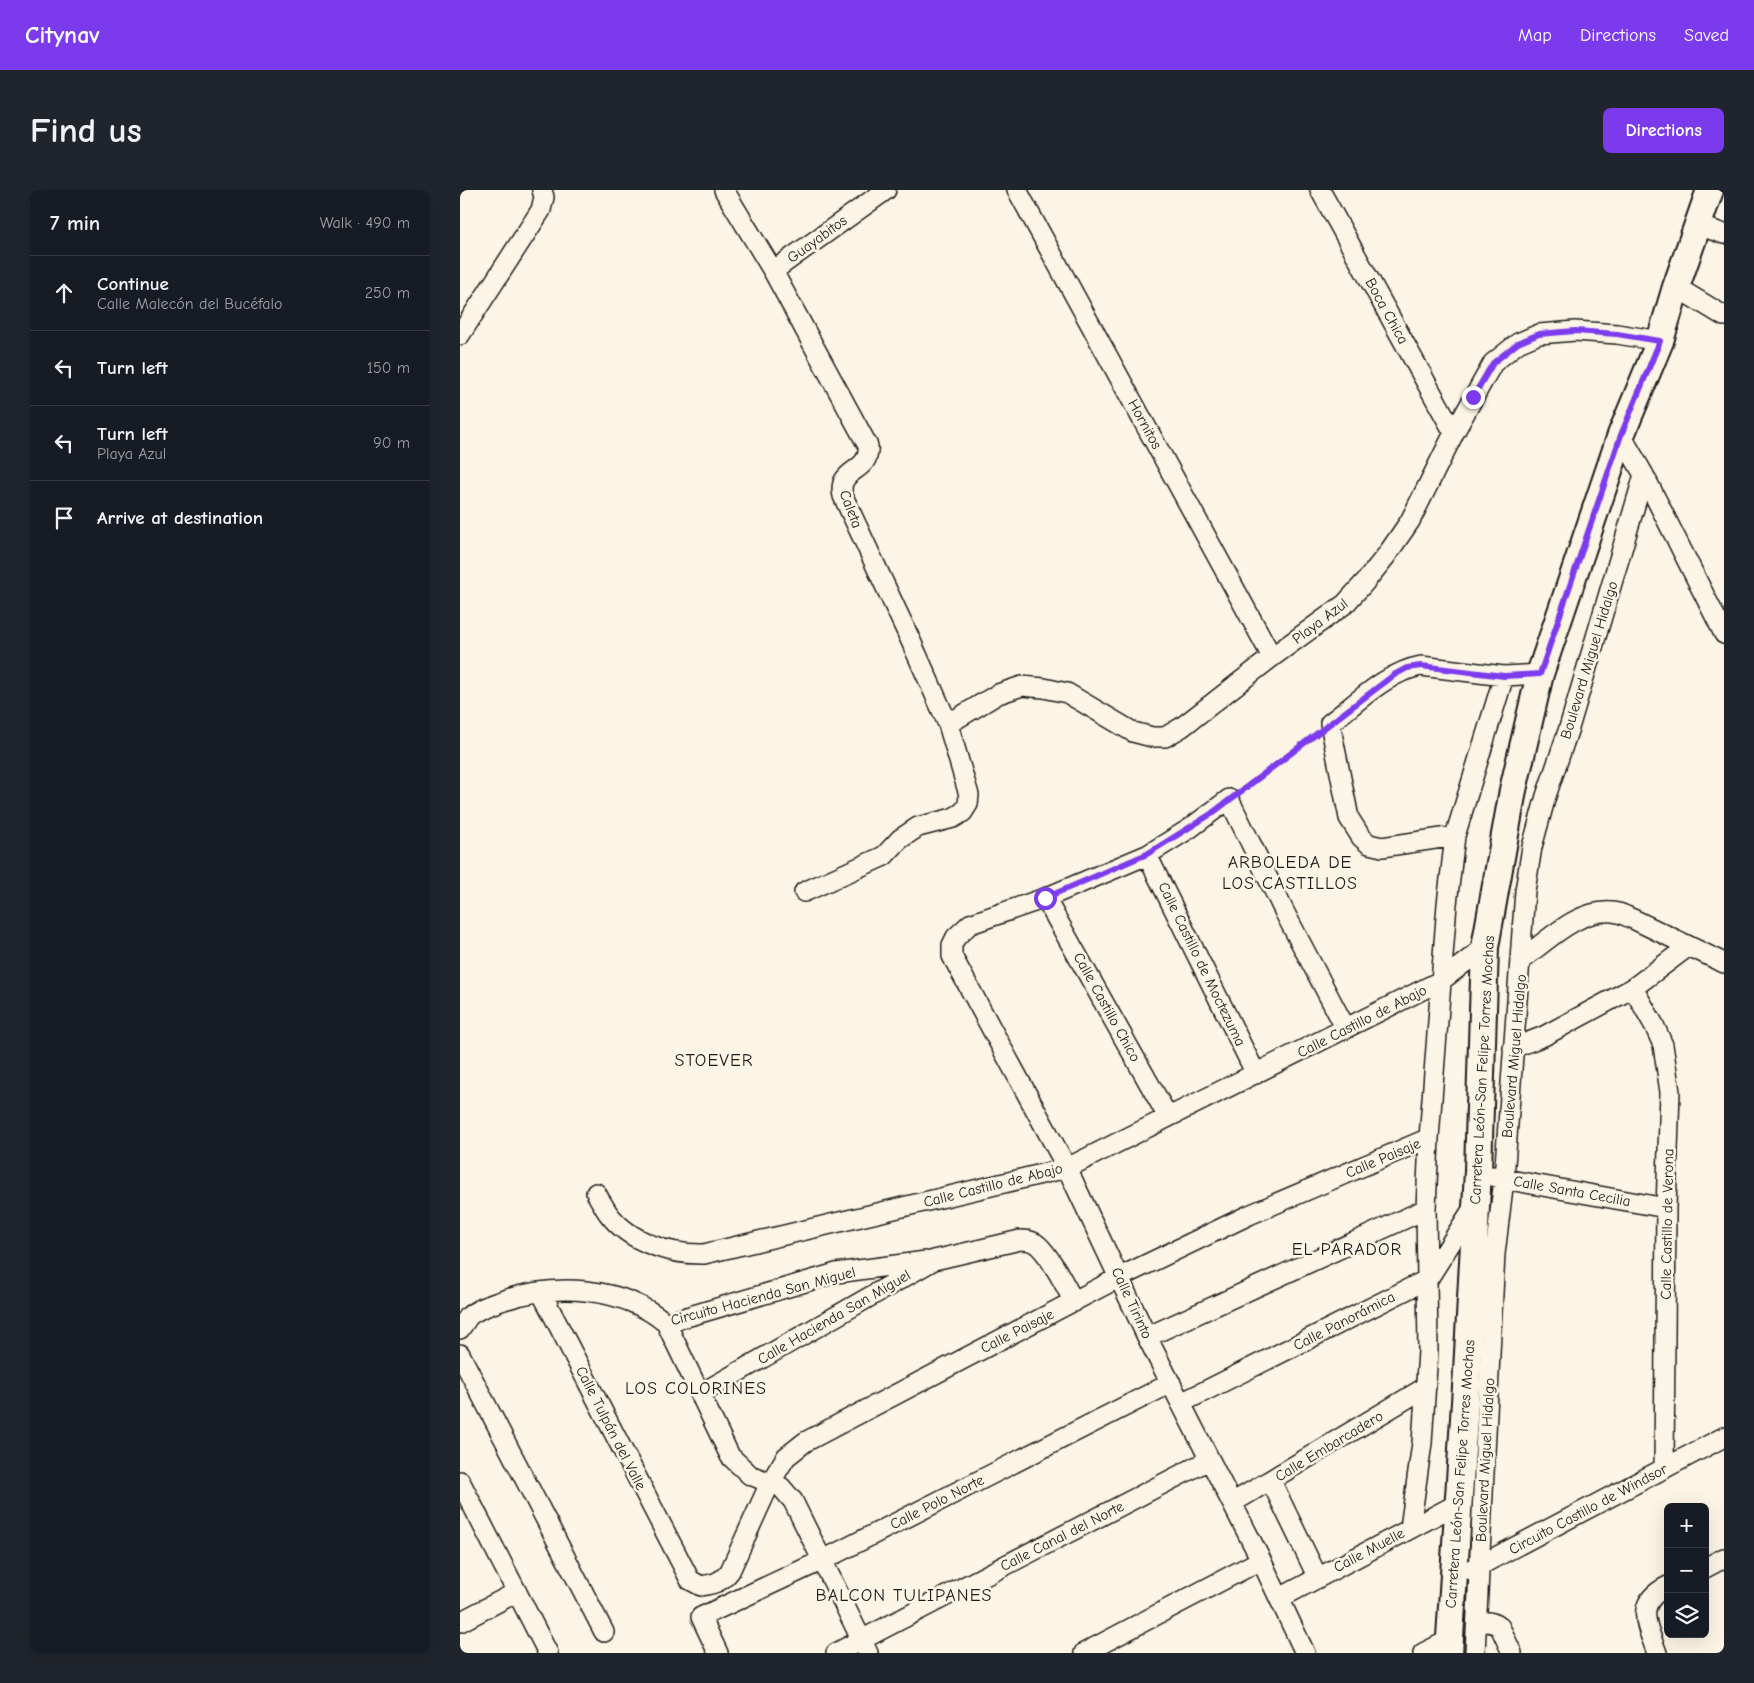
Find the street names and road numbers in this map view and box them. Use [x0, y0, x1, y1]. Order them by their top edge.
street label: Guayabitos [784, 211, 850, 267]
street label: Boca Chica [1361, 275, 1413, 347]
street label: Hornitos [1124, 396, 1166, 452]
street label: Caleta [836, 487, 866, 531]
street label: Boulevard Miguel Hidalgo [1556, 579, 1622, 741]
street label: Playa Azul [1289, 594, 1351, 648]
street label: Calle Castillo de Moctezuma [1154, 879, 1250, 1049]
street label: Carretera León-San Felipe Torres Mochas [1466, 935, 1498, 1205]
street label: Calle Castillo Chico [1069, 949, 1145, 1065]
street label: Boulevard Miguel Hidalgo [1498, 973, 1530, 1139]
street label: Calle Castillo de Abajo [1294, 981, 1430, 1061]
street label: Calle Paisaje [1343, 1134, 1424, 1182]
street label: Calle Castillo de Verona [1657, 1148, 1677, 1300]
street label: Calle Castillo de Abajo [921, 1159, 1065, 1211]
street label: Calle Santa Cecilia [1512, 1172, 1632, 1210]
street label: Circuito Hacienda San Miguel [669, 1263, 857, 1329]
street label: Calle Tirinto [1108, 1264, 1156, 1342]
street label: Calle Hacienda San Miguel [754, 1266, 914, 1368]
street label: Calle Panorámica [1290, 1288, 1398, 1354]
street label: Calle Paisaje [977, 1305, 1057, 1357]
street label: Carretera León-San Felipe Torres Mochas [1442, 1339, 1478, 1609]
street label: Calle Tulpán del Valle [572, 1363, 650, 1493]
street label: Boulevard Miguel Hidalgo [1472, 1377, 1498, 1543]
street label: Calle Embarcadero [1272, 1407, 1386, 1485]
street label: Circuito Castillo de Windsor [1506, 1460, 1670, 1558]
street label: Calle Polo Norte [887, 1470, 987, 1533]
street label: Calle Canal del Norte [997, 1497, 1127, 1575]
street label: Calle Muelle [1330, 1524, 1408, 1576]

